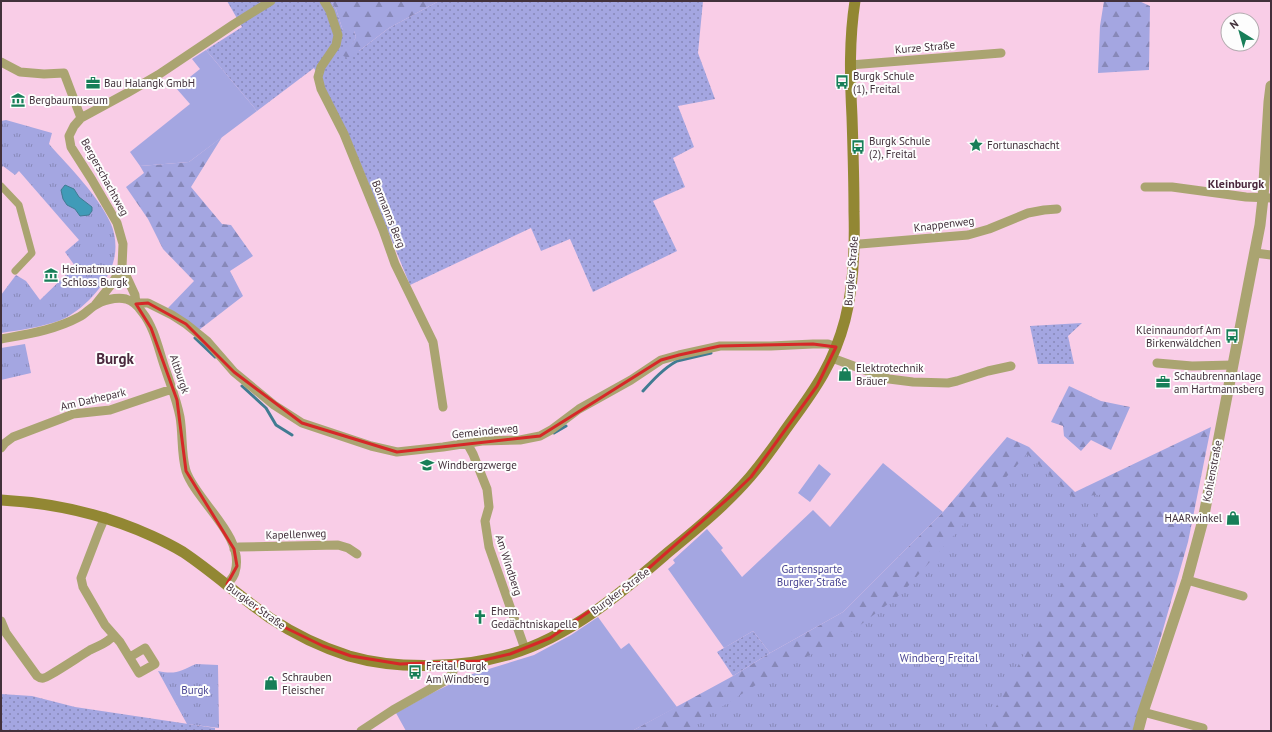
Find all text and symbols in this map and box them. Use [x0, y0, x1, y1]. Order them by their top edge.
north arrow [1220, 12, 1260, 52]
text: N [1227, 16, 1241, 32]
street label: Kurze Straße [894, 37, 956, 57]
place label: Burgk Schule (1), Freital [853, 69, 915, 96]
bus stop icon: Burgk Schule (1), Freital [834, 74, 850, 90]
office icon: Bau Halangk GmbH [85, 75, 101, 91]
place label: Bau Halangk GmbH [104, 76, 195, 90]
museum icon: Bergbaumuseum [10, 92, 26, 108]
place label: Bergbaumuseum [29, 93, 108, 107]
place label: Burgk Schule (2), Freital [869, 134, 931, 161]
street label: Bergerschachtweg [78, 136, 132, 218]
place icon: Fortunaschacht [968, 137, 984, 153]
place label: Fortunaschacht [987, 138, 1060, 152]
bus stop icon: Burgk Schule (2), Freital [850, 139, 866, 155]
district label: Kleinburgk [1208, 176, 1264, 191]
street label: Bormanns Berg [369, 178, 409, 250]
street label: Knappenweg [913, 213, 975, 235]
street label: Burgker Straße [841, 235, 861, 307]
place label: Heimatmuseum Schloss Burgk [62, 262, 136, 289]
museum icon: Heimatmuseum Schloss Burgk [43, 267, 59, 283]
place label: Kleinnaundorf Am Birkenwäldchen [1136, 323, 1221, 350]
bus stop icon: Kleinnaundorf Am Birkenwäldchen [1224, 328, 1240, 344]
district label: Burgk [96, 349, 134, 368]
street label: Altburgk [167, 353, 193, 396]
place label: Elektrotechnik Bräuer [856, 361, 924, 388]
shop icon: Elektrotechnik Bräuer [837, 366, 853, 382]
place label: Schaubrennanlage am Hartmannsberg [1174, 369, 1264, 396]
office icon: Schaubrennanlage am Hartmannsberg [1155, 374, 1171, 390]
street label: Am Dathepark [59, 385, 128, 413]
street label: Gemeindeweg [451, 421, 519, 441]
street label: Kohlenstraße [1199, 439, 1225, 503]
school or university icon: Windbergzwerge [419, 457, 435, 473]
place label: Windbergzwerge [438, 458, 517, 472]
shop icon: HAARwinkel [1225, 510, 1241, 526]
place label: HAARwinkel [1165, 511, 1223, 525]
street label: Kapellenweg [265, 526, 327, 542]
street label: Am Windberg [493, 533, 525, 597]
park label: Gartensparte Burgker Straße [777, 562, 848, 589]
street label: Burgker Straße [588, 564, 653, 618]
street label: Burgker Straße [223, 580, 289, 633]
place label: Ehem. Gedächtniskapelle [491, 604, 578, 631]
church icon: Ehem. Gedächtniskapelle [472, 609, 488, 625]
park label: Windberg Freital [900, 651, 979, 665]
place label: Freital Burgk Am Windberg [426, 659, 489, 686]
bus stop icon: Freital Burgk Am Windberg [407, 664, 423, 680]
place label: Schrauben Fleischer [282, 670, 332, 697]
shop icon: Schrauben Fleischer [263, 675, 279, 691]
park label: Burgk [181, 683, 209, 697]

